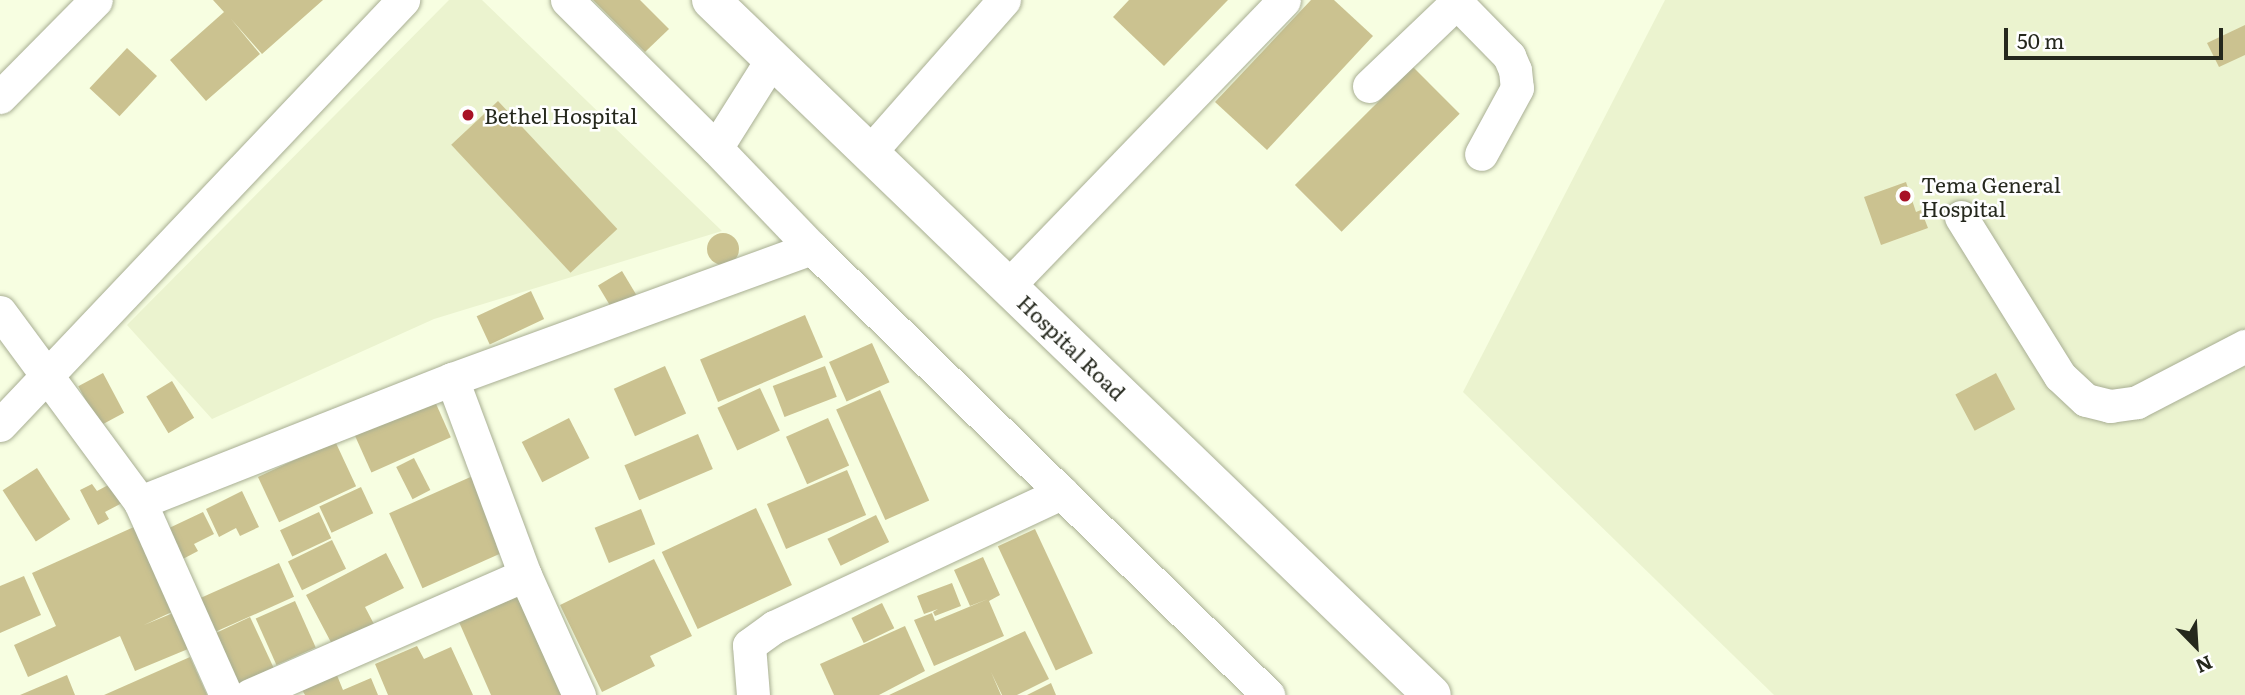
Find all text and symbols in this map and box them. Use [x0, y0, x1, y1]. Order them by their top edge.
scale bar [2007, 14, 2226, 58]
text: 50 m [2017, 24, 2064, 55]
place label: Bethel Hospital [484, 102, 637, 128]
marker: Bethel Hospital [458, 105, 478, 125]
place label: Tema General Hospital [1921, 171, 2061, 221]
marker: Tema General Hospital [1895, 186, 1915, 206]
street label: Hospital Road [1013, 289, 1131, 405]
north arrow [2161, 611, 2231, 681]
text: N [2192, 649, 2218, 681]

